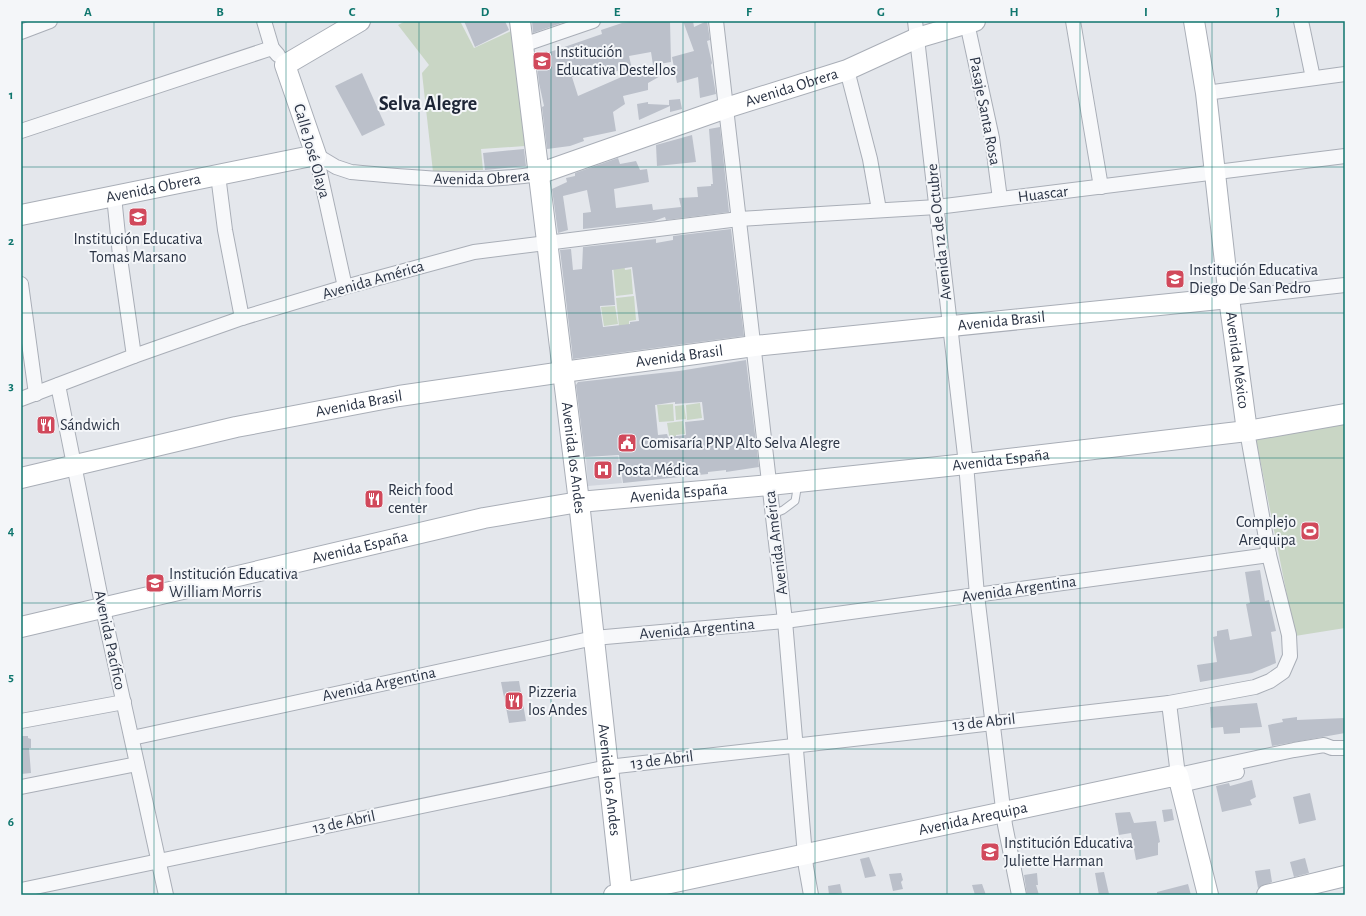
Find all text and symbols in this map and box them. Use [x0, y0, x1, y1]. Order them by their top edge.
text: A [84, 6, 92, 19]
text: B [216, 6, 224, 19]
text: C [349, 6, 356, 19]
text: D [481, 6, 490, 19]
text: E [614, 6, 621, 19]
text: F [746, 6, 753, 19]
text: G [877, 6, 885, 19]
text: H [1009, 6, 1019, 19]
text: I [1144, 6, 1148, 19]
text: J [1276, 6, 1280, 19]
place label: Institución Educativa Destellos [556, 44, 676, 78]
school or university icon: Institución Educativa Destellos [531, 50, 553, 72]
street label: Pasaje Santa Rosa [966, 55, 1003, 167]
street label: Avenida Obrera [743, 65, 840, 110]
text: 1 [9, 89, 13, 102]
district label: Selva Alegre [379, 94, 477, 114]
street label: Calle José Olaya [290, 102, 333, 200]
street label: Avenida 12 de Octubre [924, 163, 954, 301]
street label: Avenida Obrera [433, 167, 531, 187]
street label: Avenida Obrera [104, 171, 202, 206]
street label: Huascar [1017, 183, 1070, 205]
school or university icon: Institución Educativa Tomas Marsano [127, 206, 149, 228]
place label: Institución Educativa Tomas Marsano [73, 231, 203, 265]
text: 2 [8, 235, 14, 248]
street label: Avenida América [320, 258, 426, 302]
place label: Institución Educativa Diego De San Pedro [1189, 262, 1318, 296]
school or university icon: Institución Educativa Diego De San Pedro [1164, 268, 1186, 290]
street label: Avenida Brasil [957, 309, 1046, 333]
street label: Avenida México [1223, 311, 1252, 410]
street label: Avenida Brasil [635, 342, 724, 370]
text: 3 [8, 380, 14, 393]
street label: Avenida Brasil [314, 388, 403, 420]
street label: Avenida los Andes [559, 401, 588, 515]
restaurant icon: Sándwich [35, 414, 57, 436]
place label: Sándwich [60, 417, 120, 433]
public building icon: Comisaría PNP Alto Selva Alegre [616, 432, 638, 454]
place label: Comisaría PNP Alto Selva Alegre [641, 435, 840, 451]
street label: Avenida España [951, 446, 1051, 473]
hospital icon: Posta Médica [592, 459, 614, 481]
place label: Posta Médica [617, 462, 699, 478]
street label: Avenida España [629, 481, 728, 505]
place label: Reich food center [388, 482, 453, 516]
restaurant icon: Reich food center [363, 488, 385, 510]
street label: Avenida América [762, 490, 790, 596]
place label: Complejo Arequipa [1236, 514, 1296, 548]
sports icon: Complejo Arequipa [1299, 520, 1321, 542]
text: 4 [8, 525, 15, 538]
street label: Avenida España [310, 528, 409, 566]
place label: Institución Educativa William Morris [169, 566, 298, 600]
school or university icon: Institución Educativa William Morris [144, 572, 166, 594]
street label: Avenida Argentina [961, 573, 1077, 605]
street label: Avenida Pacífico [92, 589, 128, 691]
street label: Avenida Argentina [639, 616, 755, 642]
street label: Avenida Argentina [321, 664, 437, 704]
text: 5 [8, 671, 14, 684]
place label: Pizzeria los Andes [528, 684, 587, 718]
restaurant icon: Pizzeria los Andes [503, 690, 525, 712]
street label: 13 de Abril [952, 711, 1016, 733]
street label: Avenida los Andes [595, 723, 623, 837]
street label: 13 de Abril [630, 748, 694, 772]
street label: Avenida Arequipa [917, 799, 1029, 838]
street label: 13 de Abril [311, 808, 377, 836]
text: 6 [8, 816, 14, 829]
place label: Institución Educativa Juliette Harman [1004, 835, 1133, 869]
school or university icon: Institución Educativa Juliette Harman [979, 841, 1001, 863]

